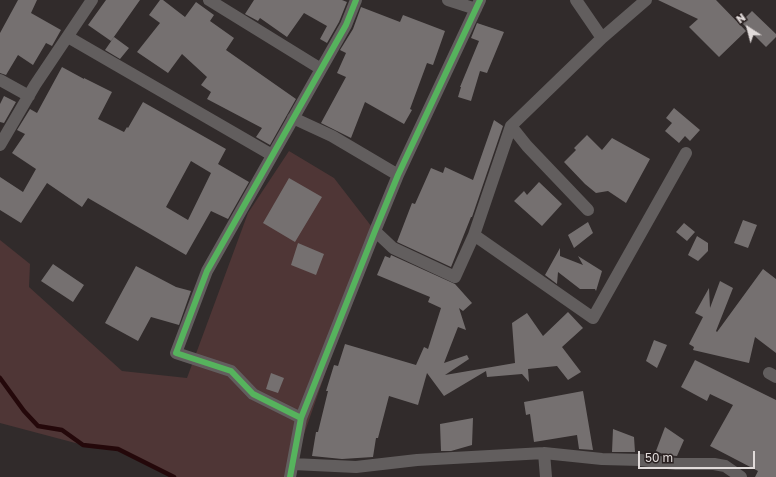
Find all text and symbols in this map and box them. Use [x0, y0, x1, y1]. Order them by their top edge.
north arrow [728, 8, 768, 48]
text: N [733, 10, 748, 26]
scale bar [640, 443, 757, 469]
text: 50 m [645, 450, 673, 465]

